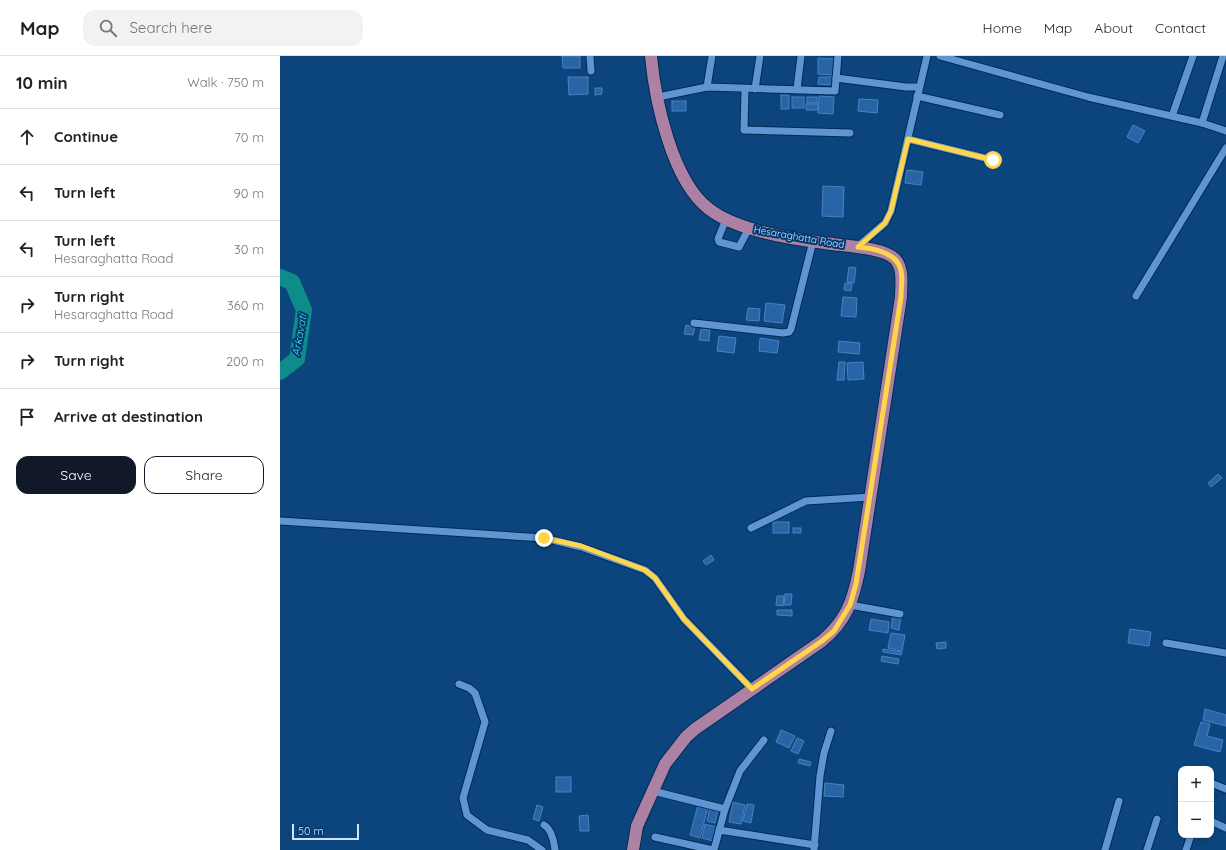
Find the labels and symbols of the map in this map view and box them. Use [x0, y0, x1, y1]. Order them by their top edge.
route start [984, 151, 1002, 169]
street label: Hesaraghatta Road [753, 223, 845, 251]
water label: Arkavati [288, 311, 310, 357]
route end [535, 529, 553, 547]
scale bar [292, 822, 359, 841]

